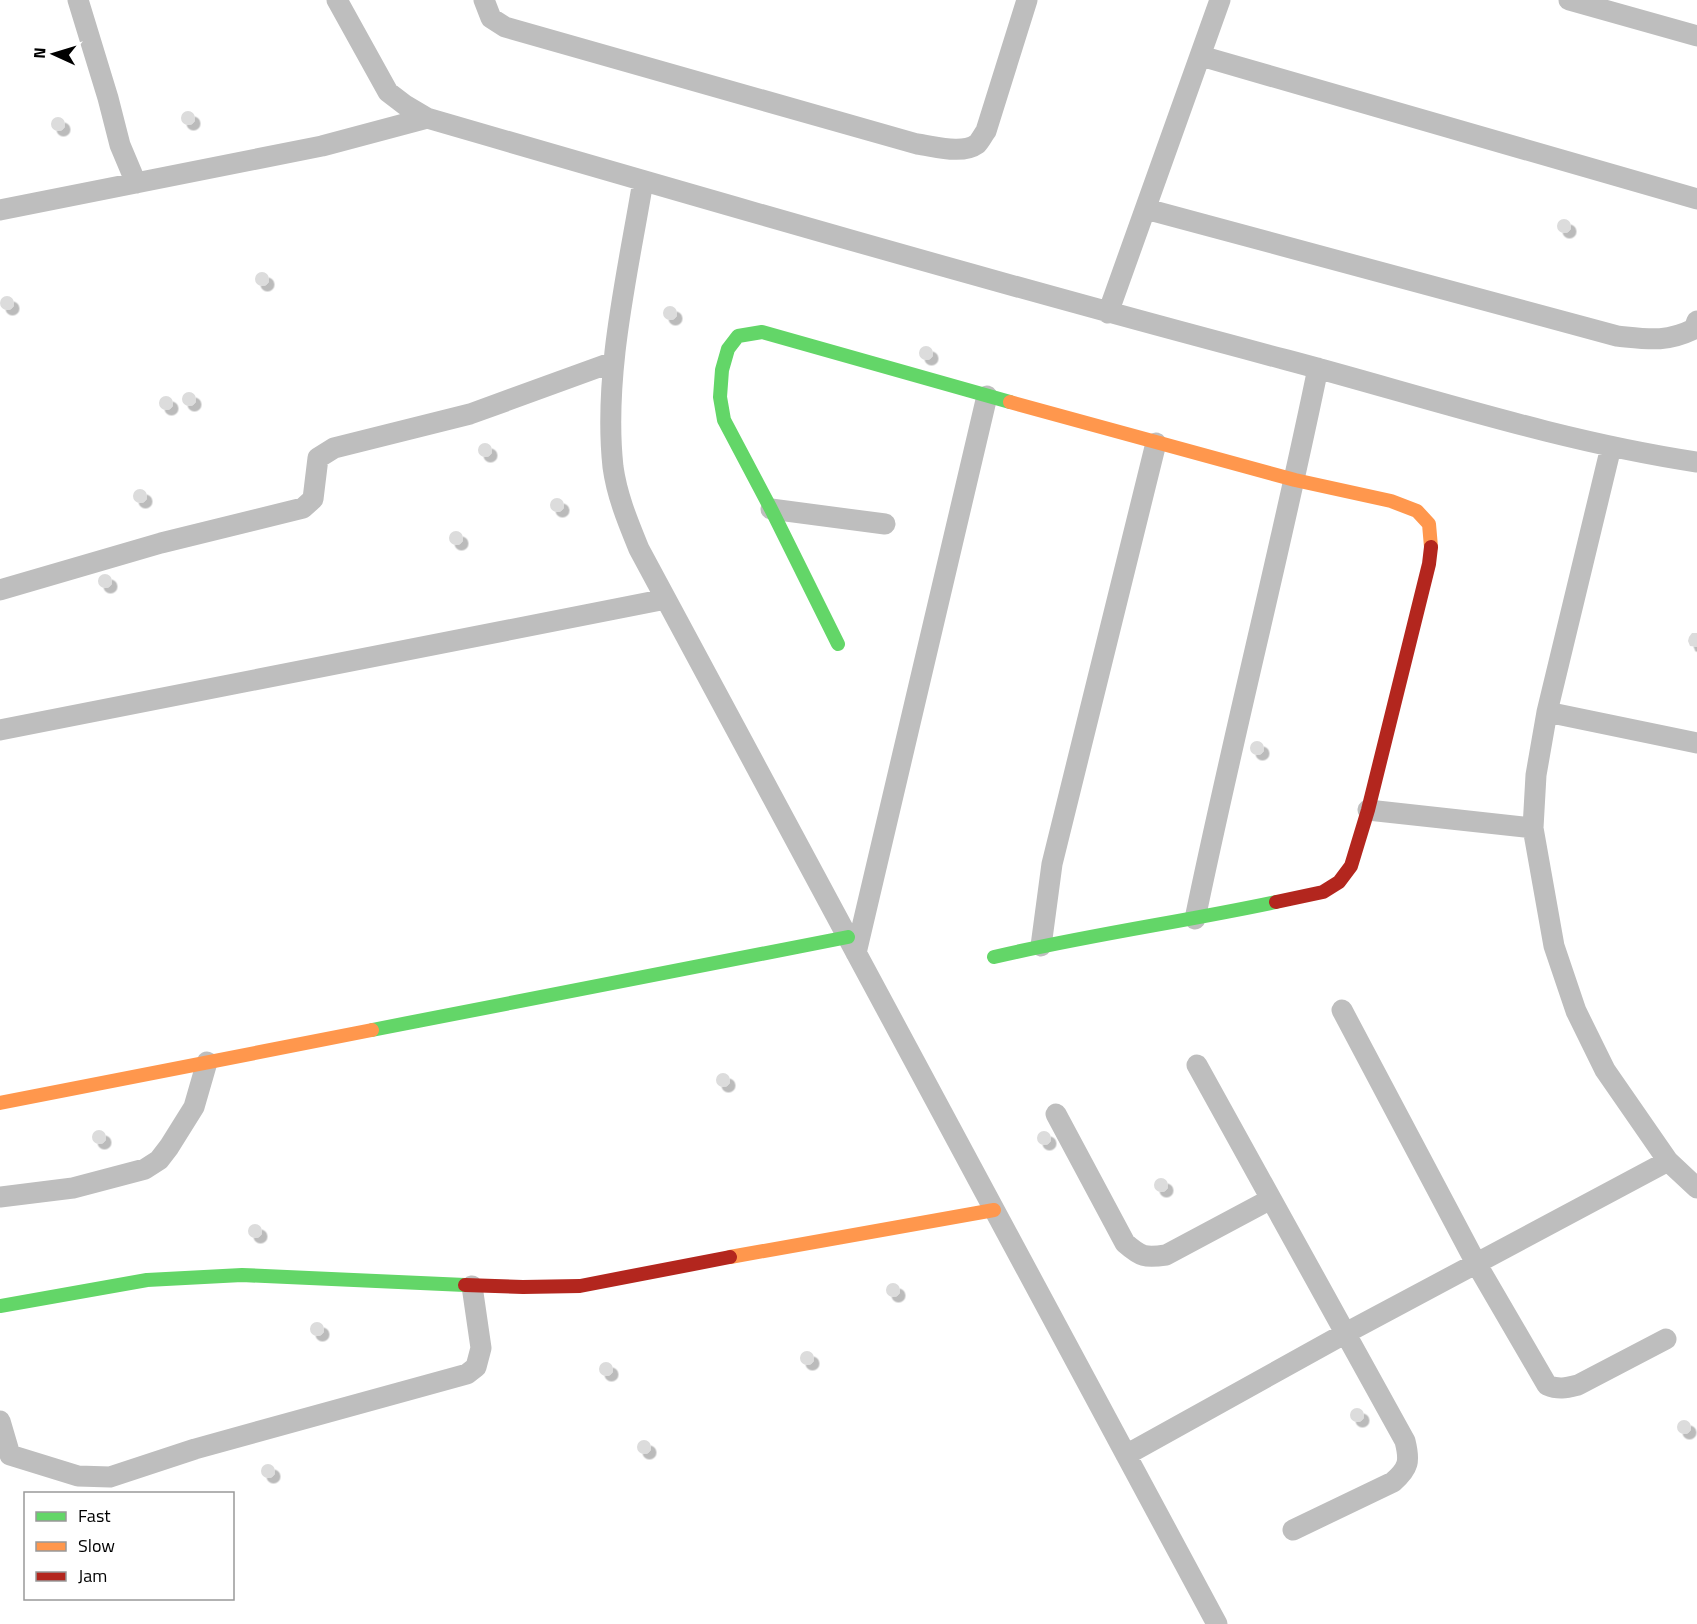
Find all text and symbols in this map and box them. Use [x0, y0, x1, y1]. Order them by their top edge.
north arrow [24, 24, 84, 84]
text: N [27, 47, 51, 59]
legend [24, 1492, 234, 1600]
text: Fast [78, 1502, 111, 1529]
text: Slow [78, 1532, 115, 1559]
text: Jam [78, 1562, 107, 1589]

